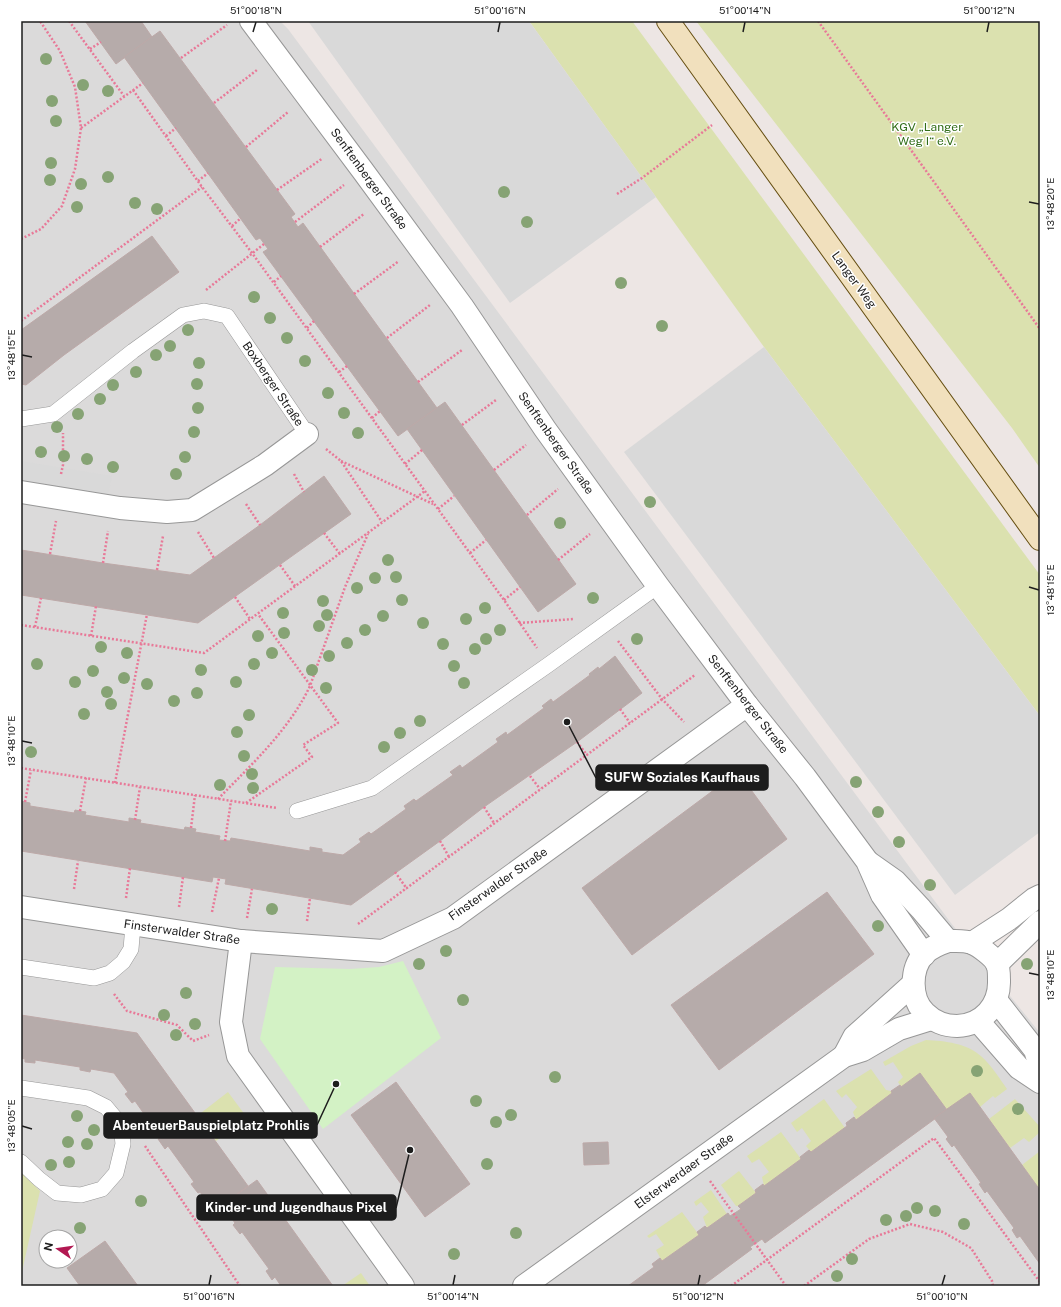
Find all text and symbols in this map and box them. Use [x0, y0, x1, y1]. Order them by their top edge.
text: 51°00'18"N [230, 4, 282, 16]
text: 51°00'16"N [474, 4, 526, 16]
text: 51°00'14"N [719, 4, 771, 16]
text: 51°00'12"N [963, 4, 1015, 16]
park label: KGV „Langer Weg I“ e.V. [891, 120, 963, 148]
street label: Senftenberger Straße [328, 126, 411, 233]
text: 13°48'20"E [1044, 178, 1056, 230]
street label: Langer Weg [829, 249, 879, 311]
text: 13°48'15"E [5, 329, 17, 381]
street label: Boxberger Straße [240, 339, 307, 429]
street label: Senftenberger Straße [515, 389, 597, 497]
text: 13°48'15"E [1044, 564, 1056, 616]
street label: Senftenberger Straße [705, 652, 791, 756]
text: 13°48'10"E [5, 716, 17, 766]
callout: SUFW Soziales Kaufhaus [596, 765, 768, 790]
text: SUFW Soziales Kaufhaus [604, 770, 760, 785]
street label: Finsterwalder Straße [446, 845, 550, 923]
street label: Finsterwalder Straße [123, 917, 241, 947]
text: 13°48'10"E [1044, 950, 1056, 1000]
text: 13°48'05"E [5, 1099, 17, 1153]
callout: AbenteuerBauspielplatz Prohlis [104, 1113, 317, 1138]
text: AbenteuerBauspielplatz Prohlis [113, 1118, 310, 1133]
street label: Elsterwerdaer Straße [632, 1130, 736, 1212]
callout: Kinder- und Jugendhaus Pixel [197, 1195, 396, 1220]
text: Kinder- und Jugendhaus Pixel [205, 1200, 387, 1215]
north arrow [38, 1229, 78, 1269]
text: N [41, 1241, 55, 1252]
text: 51°00'16"N [183, 1290, 235, 1302]
text: 51°00'14"N [427, 1290, 479, 1302]
text: 51°00'12"N [672, 1290, 724, 1302]
text: 51°00'10"N [916, 1290, 968, 1302]

